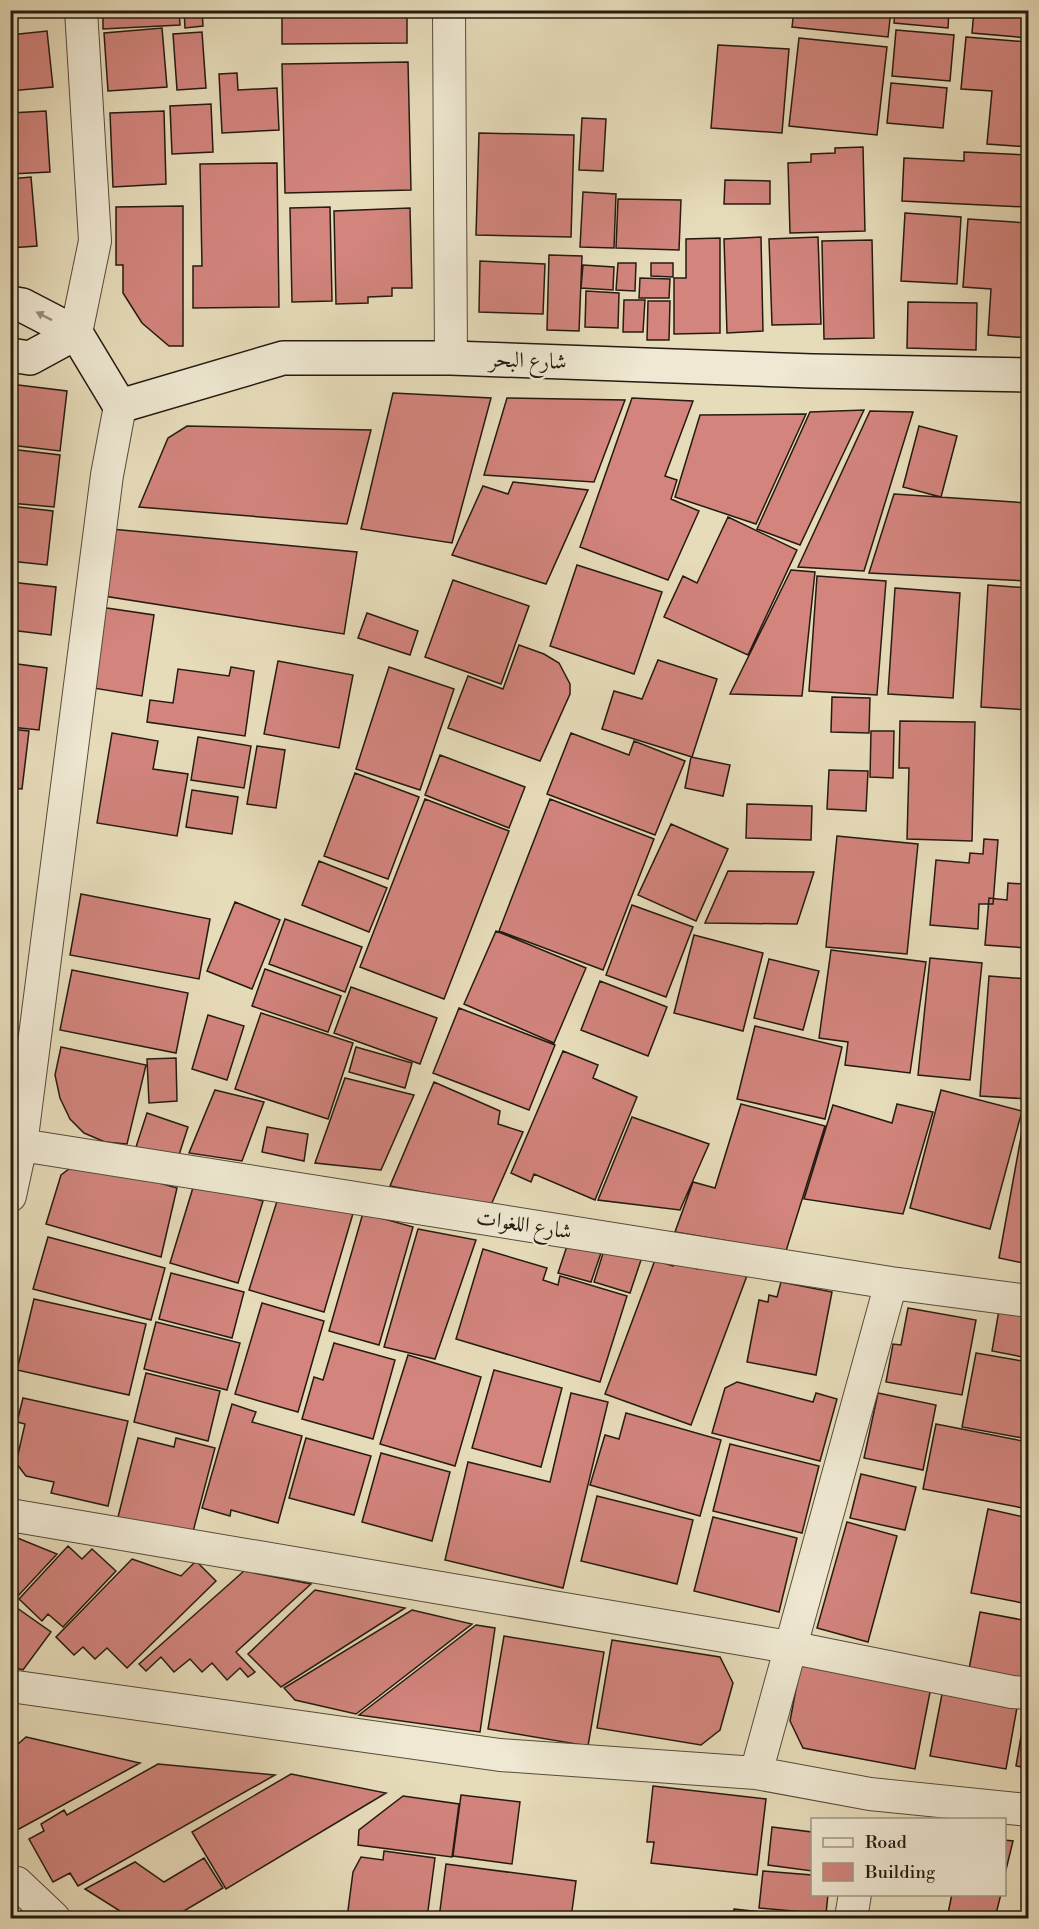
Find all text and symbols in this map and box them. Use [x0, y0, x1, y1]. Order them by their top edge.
one-way arrow [35, 311, 52, 321]
street label: شارع البحر [487, 346, 567, 380]
street label: شارع اللغوات [474, 1204, 574, 1250]
legend [811, 1818, 1006, 1896]
text: Road [865, 1831, 908, 1854]
text: Building [864, 1861, 936, 1884]

